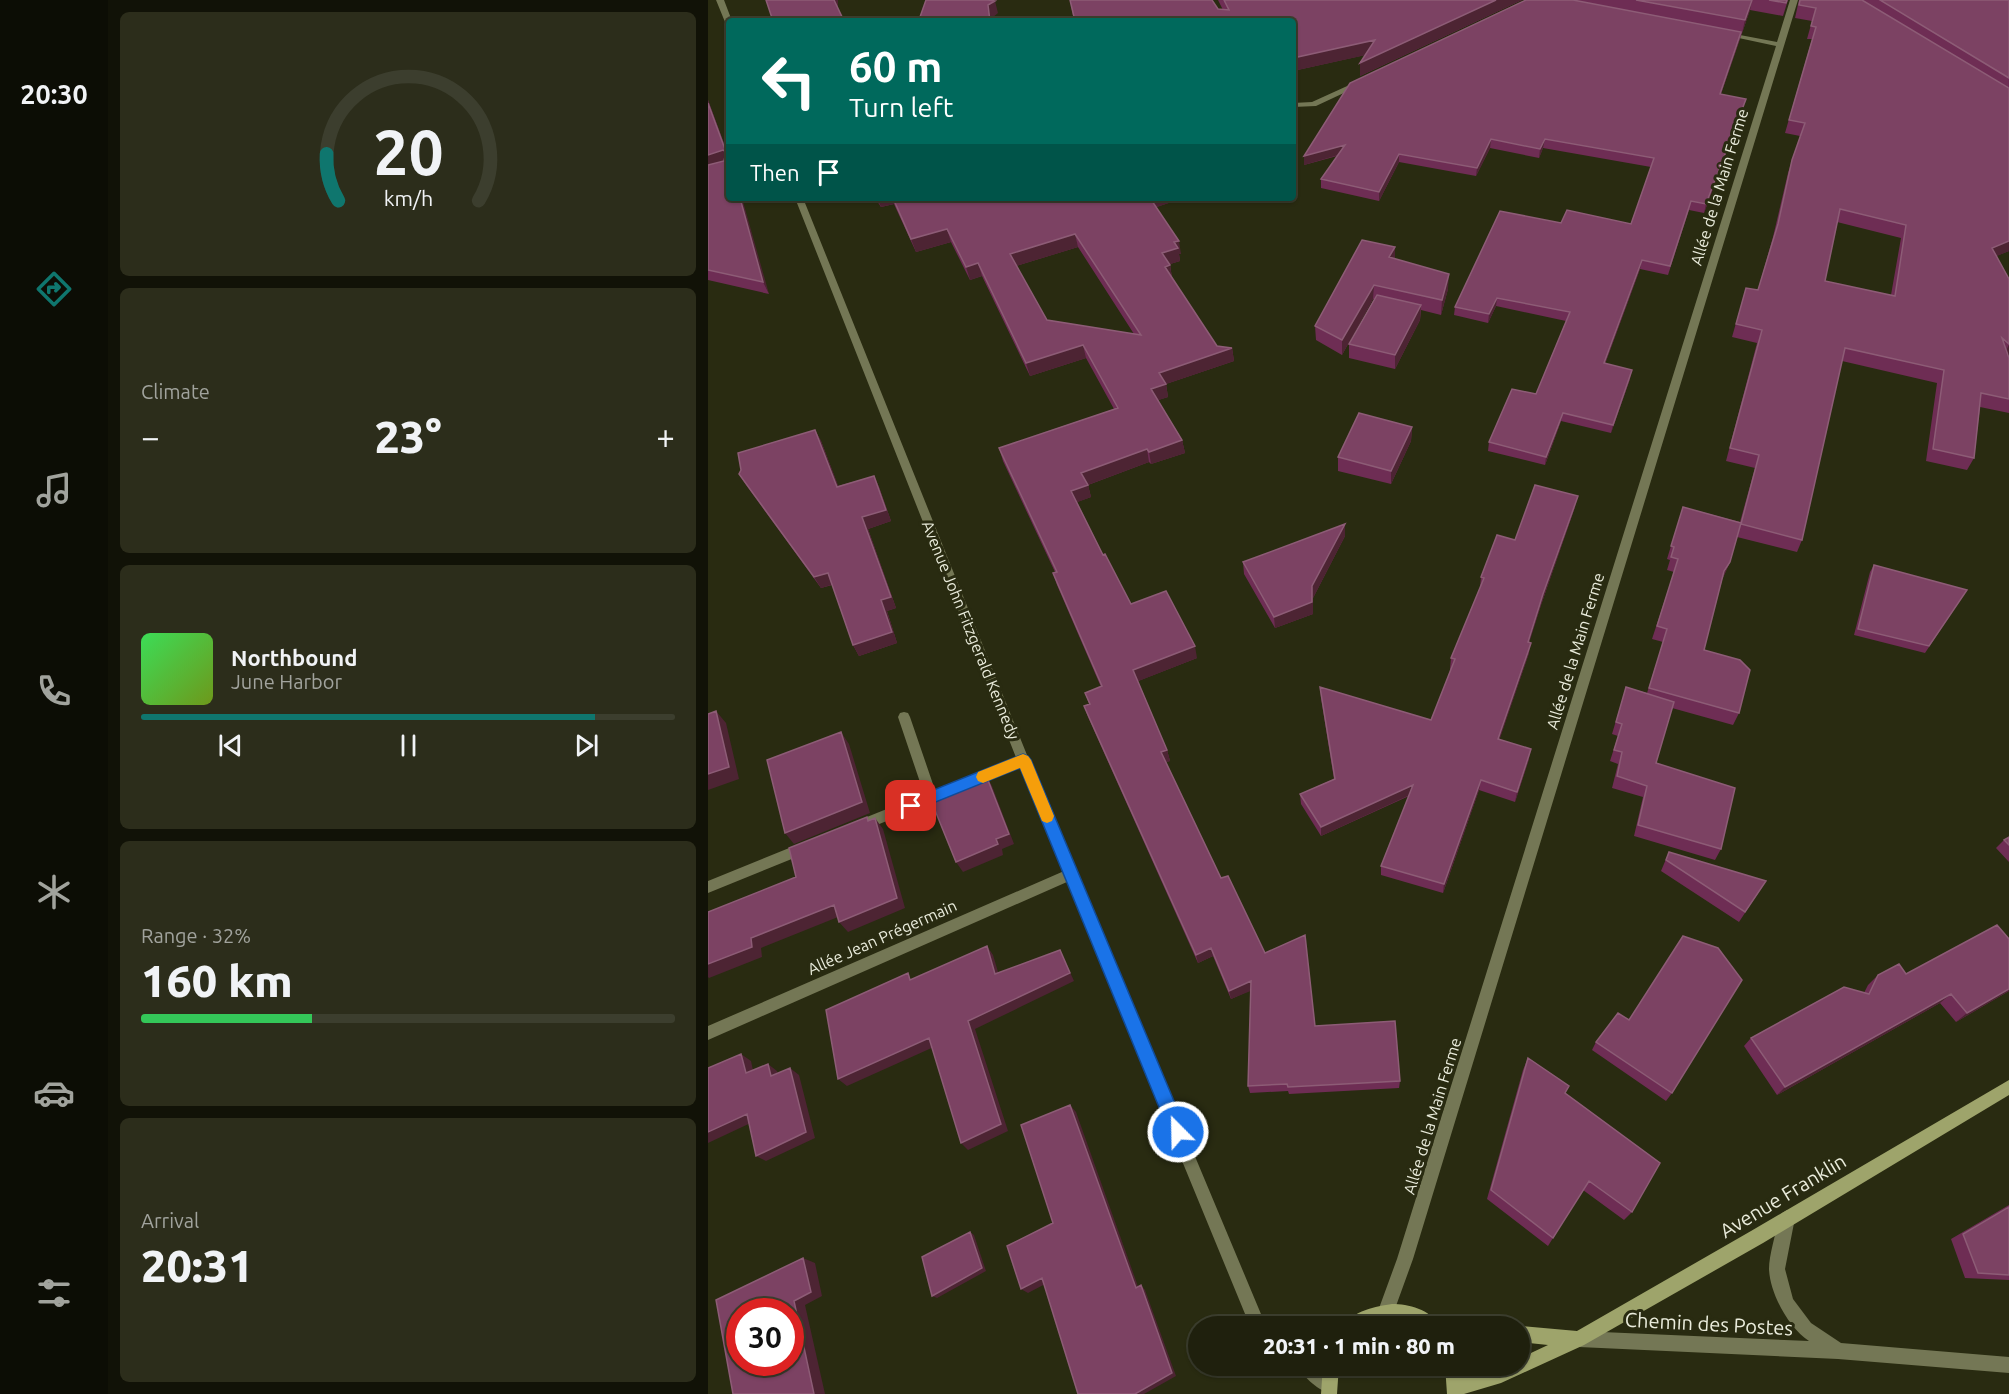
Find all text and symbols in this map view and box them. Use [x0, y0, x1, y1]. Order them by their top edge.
icon: left [750, 42, 828, 120]
text: 60 m [849, 43, 943, 90]
text: 20:30 [20, 79, 88, 109]
text: Turn left [849, 92, 953, 122]
street label: Allée de la Main Ferme [1687, 107, 1751, 267]
text: 20 [373, 117, 443, 187]
icon: arrive [812, 156, 845, 189]
text: Then [750, 160, 800, 185]
text: km/h [383, 187, 433, 211]
icon: directions [33, 268, 75, 310]
text: Climate [141, 380, 210, 403]
text: 23° [374, 411, 442, 462]
text: − [141, 418, 160, 455]
text: + [656, 418, 675, 455]
icon: music [33, 469, 75, 511]
street label: Avenue John Fitzgerald Kennedy [919, 518, 1023, 742]
street label: Allée de la Main Ferme [1543, 571, 1607, 731]
text: Northbound [231, 645, 357, 670]
icon: phone [33, 670, 75, 712]
text: June Harbor [231, 670, 342, 693]
icon: previous [214, 729, 247, 762]
icon: pause [392, 729, 425, 762]
icon: next [570, 729, 603, 762]
pin [885, 780, 936, 831]
icon: arrive [894, 789, 927, 822]
icon: climate [33, 871, 75, 913]
street label: Allée Jean Prégermain [805, 896, 959, 978]
text: Range · 32% [141, 924, 251, 947]
text: 160 km [141, 955, 293, 1006]
street label: Allée de la Main Ferme [1400, 1036, 1464, 1196]
icon: car [33, 1072, 75, 1114]
position arrow [1146, 1100, 1210, 1164]
street label: Avenue Franklin [1716, 1149, 1850, 1242]
text: Arrival [141, 1209, 199, 1232]
text: 20:31 [141, 1240, 254, 1291]
icon: filters [33, 1272, 75, 1314]
speed limit sign: 30 [726, 1298, 804, 1376]
street label: Chemin des Postes [1624, 1308, 1794, 1339]
text: 20:31 · 1 min · 80 m [1263, 1333, 1455, 1358]

